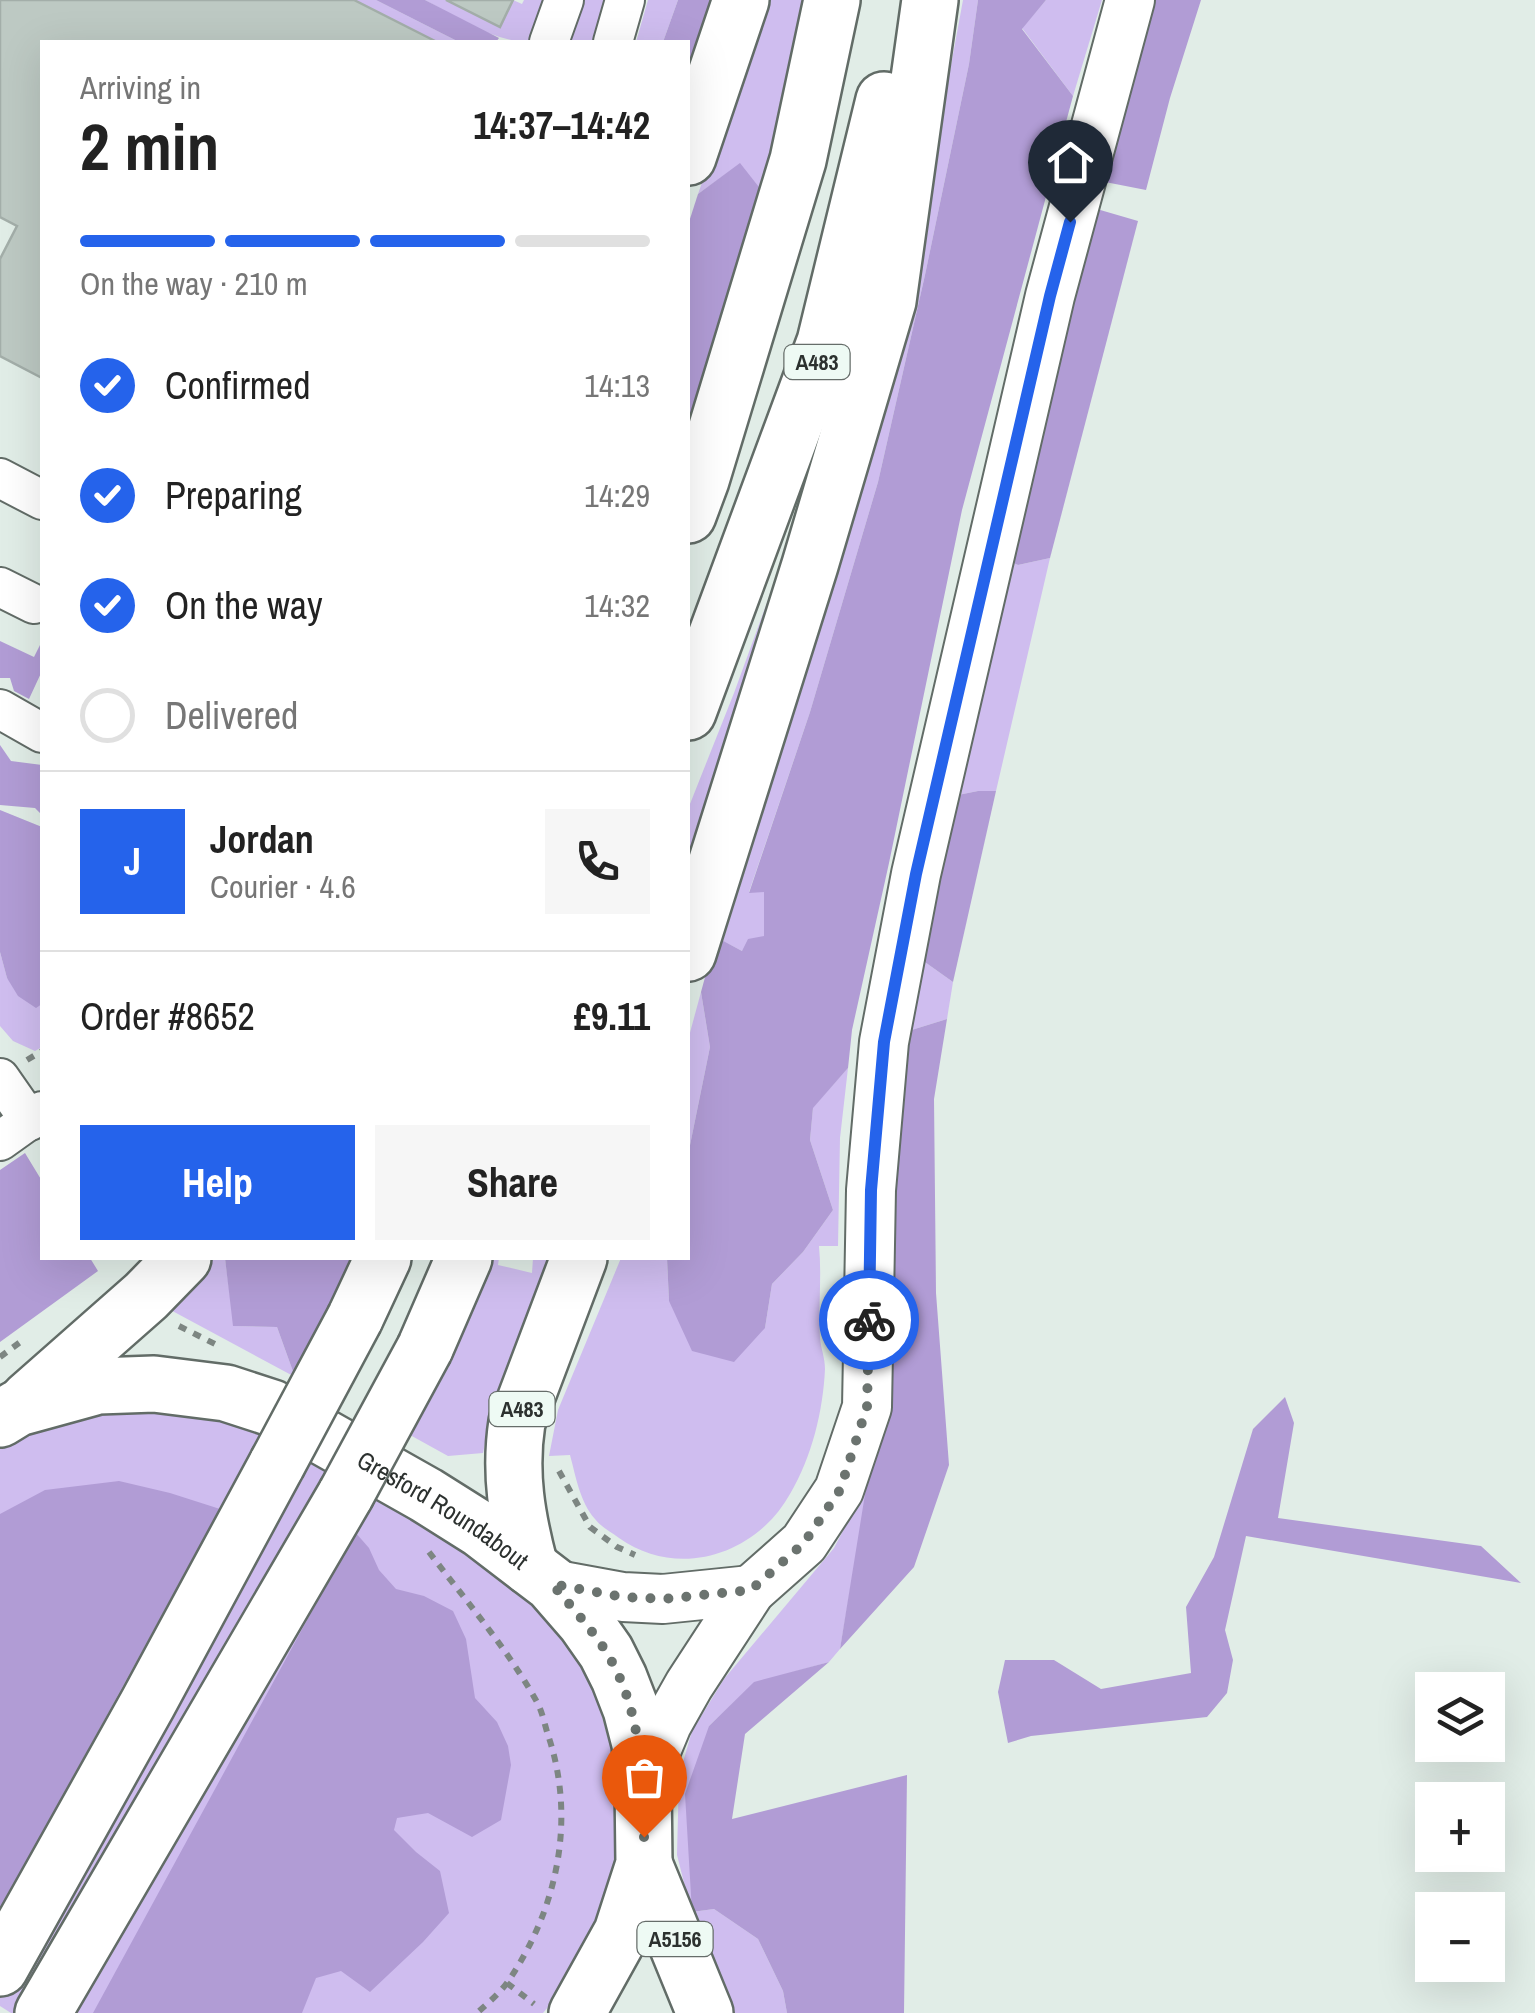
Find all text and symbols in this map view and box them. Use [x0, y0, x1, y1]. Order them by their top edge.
text: Arriving in [80, 66, 201, 109]
text: 14:37–14:42 [473, 100, 650, 151]
text: 2 min [80, 103, 219, 190]
pin [1028, 120, 1113, 223]
icon: home [1043, 135, 1098, 190]
text: On the way · 210 m [80, 262, 308, 305]
road number: A483 [784, 345, 850, 379]
icon: check [80, 358, 135, 413]
text: Confirmed [165, 360, 310, 411]
text: 14:13 [584, 364, 650, 407]
icon: check [80, 468, 135, 523]
text: Preparing [165, 470, 302, 521]
text: 14:29 [584, 474, 650, 517]
icon: check [80, 578, 135, 633]
text: On the way [165, 580, 323, 631]
text: 14:32 [584, 584, 650, 627]
text: Delivered [165, 690, 298, 741]
button: phone [545, 809, 650, 914]
text: Jordan [210, 814, 314, 865]
text: J [124, 836, 141, 887]
text: Courier · 4.6 [210, 865, 356, 908]
text: Order #8652 [80, 991, 255, 1042]
text: £9.11 [574, 991, 650, 1042]
button: Help [80, 1125, 355, 1240]
button: Share [375, 1125, 650, 1240]
courier [819, 1270, 919, 1370]
icon: bike [842, 1293, 897, 1348]
road number: A483 [490, 1392, 554, 1426]
street label: Gresford Roundabout [351, 1443, 536, 1577]
map controls [1415, 1672, 1505, 1982]
button: layers [1415, 1672, 1505, 1762]
pin [602, 1735, 687, 1838]
icon: bag [617, 1750, 672, 1805]
button: + [1415, 1782, 1505, 1872]
button: − [1415, 1892, 1505, 1982]
road number: A5156 [638, 1922, 712, 1956]

